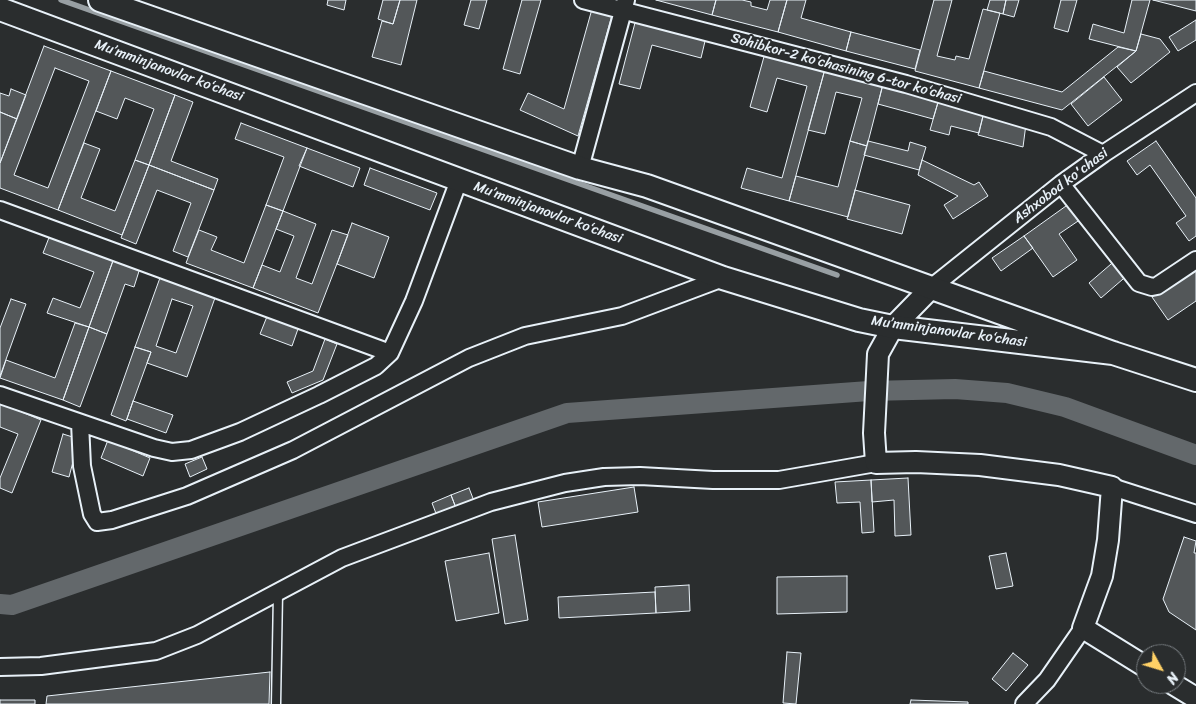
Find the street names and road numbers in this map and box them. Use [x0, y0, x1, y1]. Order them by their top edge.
street label: Sohibkor-2 ko‘chasining 6-tor ko‘chasi [729, 30, 963, 108]
street label: Mu’mminjanovlar ko‘chasi [92, 36, 246, 106]
street label: Ashxobod ko'chasi [1010, 145, 1112, 227]
street label: Mu’mminjanovlar ko‘chasi [471, 178, 625, 248]
street label: Mu’mminjanovlar ko‘chasi [870, 313, 1028, 351]

